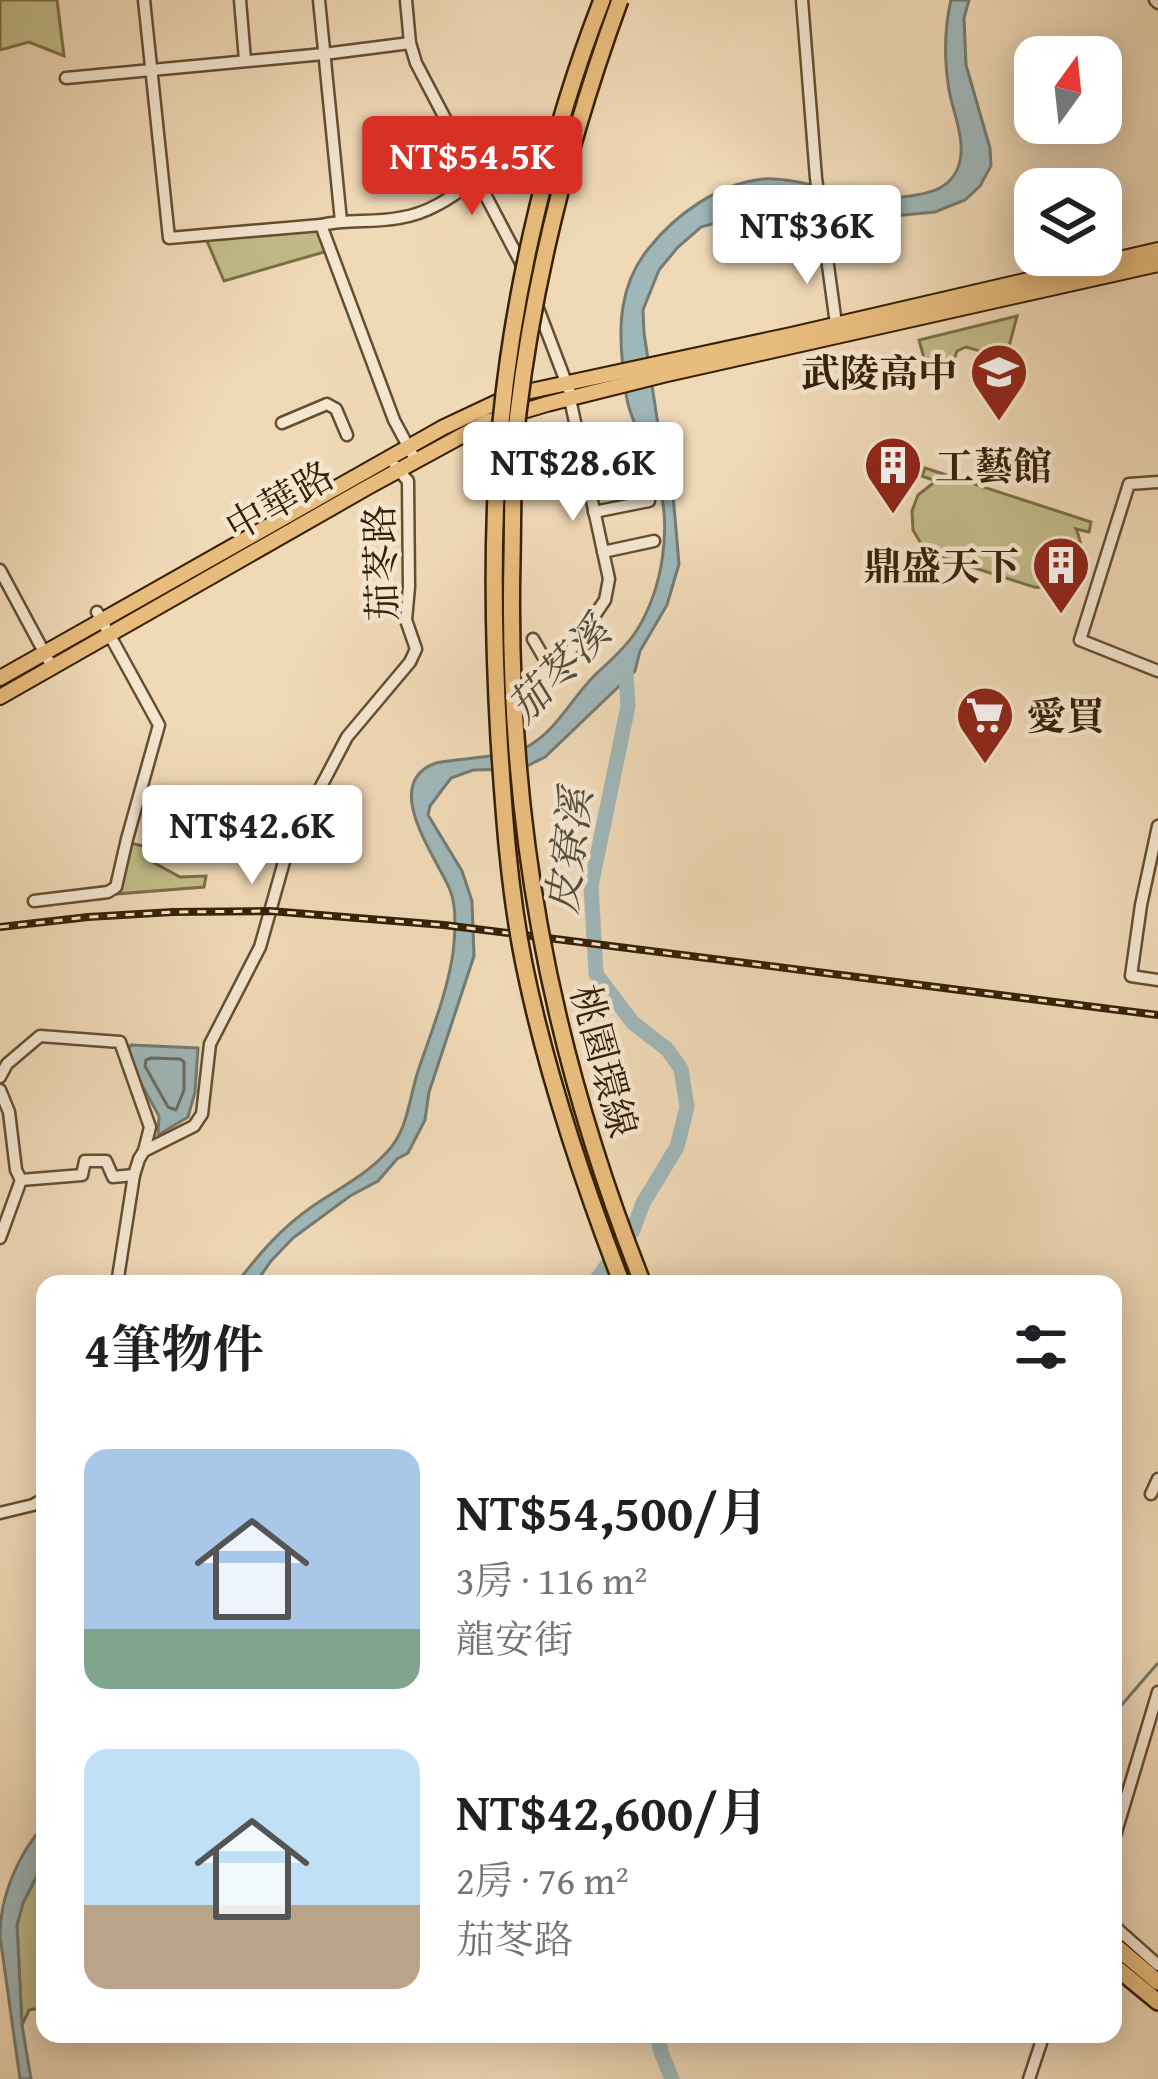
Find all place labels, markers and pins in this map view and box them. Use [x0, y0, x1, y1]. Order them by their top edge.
pin: NT$54.5K [348, 116, 596, 218]
pin: NT$36K [709, 185, 905, 287]
school or university icon: 武陵高中 [968, 341, 1030, 423]
place label: 武陵高中 [801, 344, 957, 401]
pin: NT$28.6K [449, 422, 697, 524]
building icon: 工藝館 [862, 434, 924, 516]
place label: 工藝館 [935, 437, 1052, 494]
building icon: 鼎盛天下 [1030, 534, 1092, 616]
place label: 鼎盛天下 [863, 537, 1019, 594]
supermarket icon: 愛買 [954, 684, 1016, 766]
place label: 愛買 [1027, 687, 1105, 744]
pin: NT$42.6K [128, 785, 376, 887]

